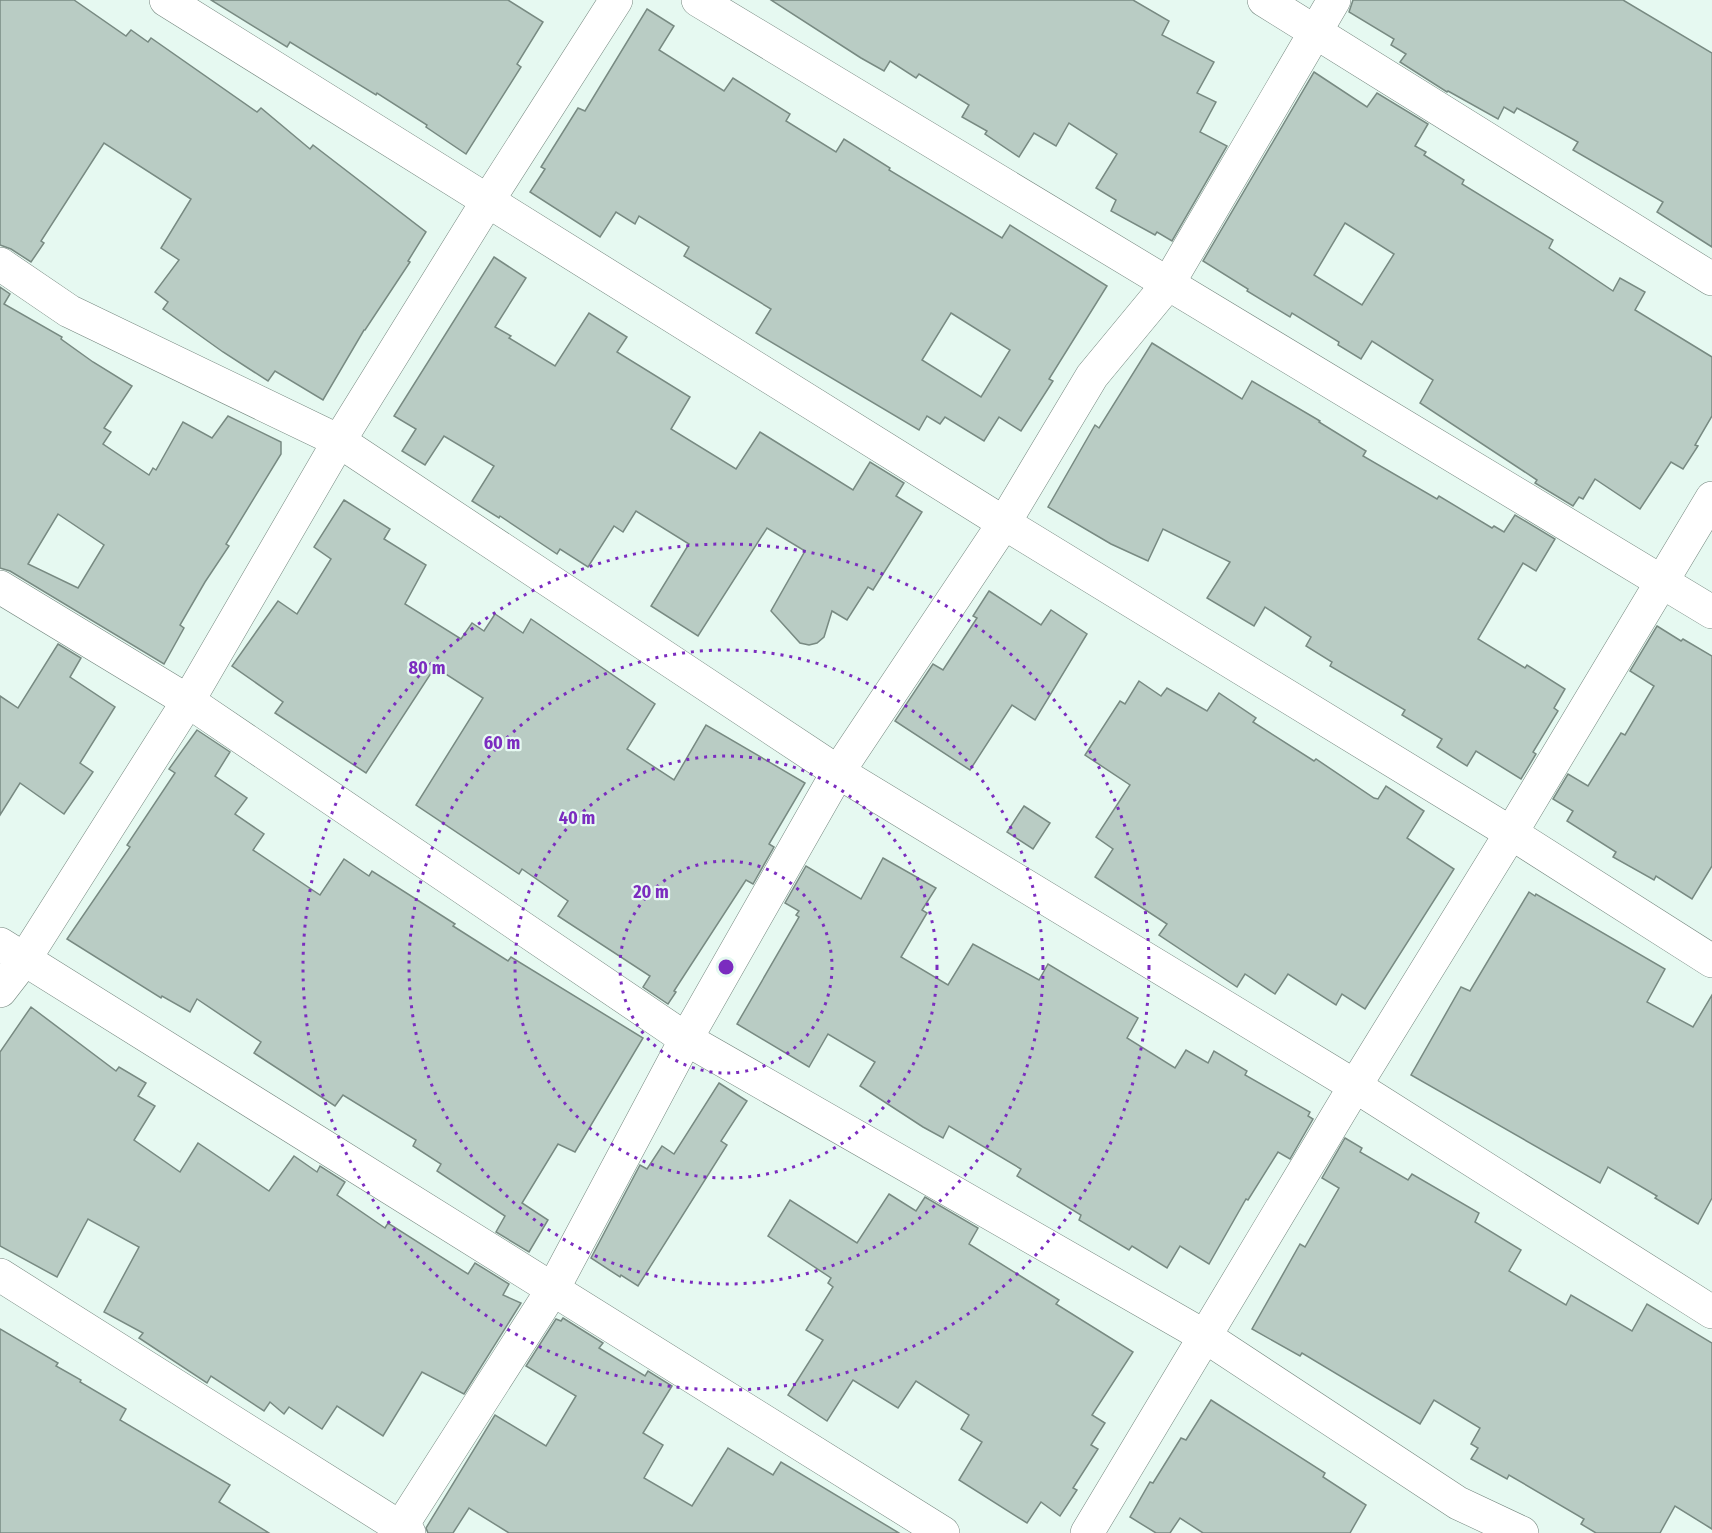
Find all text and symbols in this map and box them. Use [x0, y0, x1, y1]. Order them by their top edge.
text: 80 m [409, 657, 445, 679]
text: 60 m [484, 732, 520, 754]
text: 40 m [559, 807, 595, 829]
text: 20 m [632, 881, 669, 903]
centre of rings [716, 957, 736, 977]

